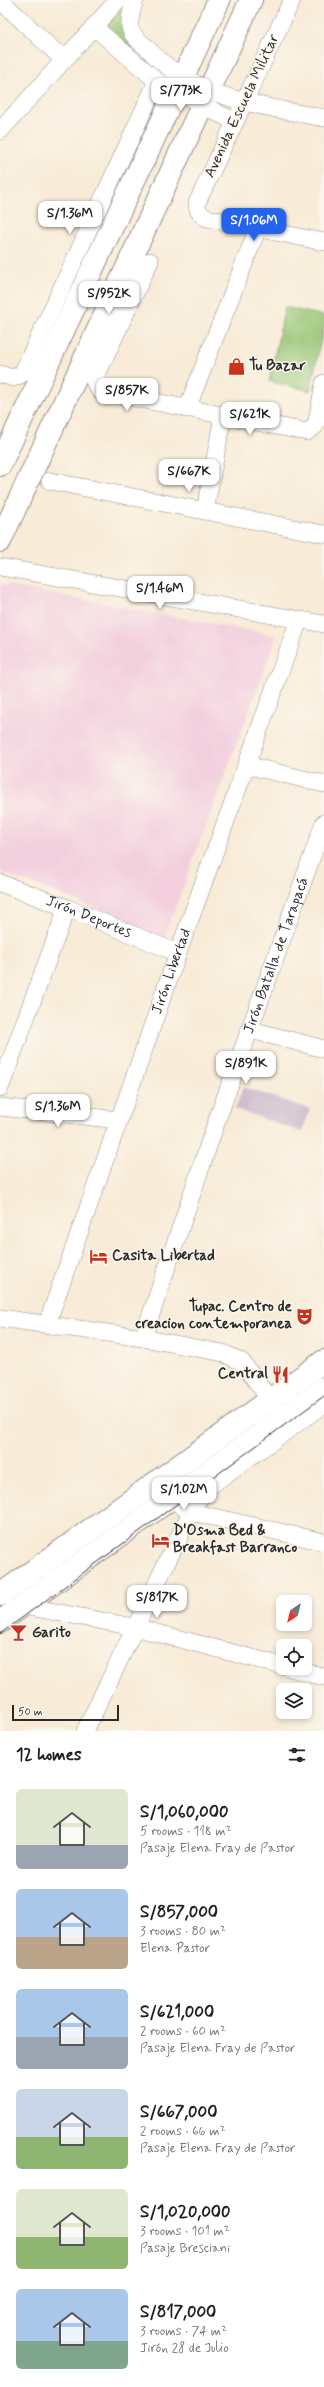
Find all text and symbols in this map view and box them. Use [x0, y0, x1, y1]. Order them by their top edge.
street label: Avenida Escuela Militar [200, 30, 284, 181]
pin: S/773K [148, 78, 214, 112]
text: S/773K [160, 82, 202, 99]
pin: S/1.36M [33, 201, 107, 235]
text: S/1.36M [47, 205, 93, 222]
pin: S/1.06M [217, 208, 291, 242]
text: S/1.06M [230, 212, 278, 229]
pin: S/952K [76, 281, 142, 315]
text: S/952K [87, 285, 131, 302]
shop icon: Tu Bazar [226, 356, 246, 376]
place label: Tu Bazar [249, 356, 306, 376]
pin: S/857K [94, 378, 160, 412]
text: S/857K [105, 382, 149, 399]
pin: S/621K [217, 402, 283, 436]
text: S/621K [230, 406, 270, 423]
pin: S/667K [156, 459, 222, 493]
text: S/667K [167, 463, 211, 480]
pin: S/1.46M [123, 576, 197, 610]
text: S/1.46M [136, 580, 184, 597]
street label: Jirón Batalla de Tarapacá [239, 875, 314, 1037]
street label: Jirón Deportes [43, 891, 135, 943]
street label: Jirón Libertad [147, 926, 196, 1017]
pin: S/891K [213, 1051, 279, 1085]
text: S/891K [225, 1055, 267, 1072]
pin: S/1.36M [21, 1094, 95, 1128]
text: S/1.36M [35, 1098, 81, 1115]
hotel icon: Casita Libertad [89, 1246, 109, 1266]
place label: Casita Libertad [112, 1246, 215, 1266]
place label: Tupac. Centro de creacion contemporanea [135, 1297, 293, 1334]
theatre icon: Tupac. Centro de creacion contemporanea [295, 1306, 315, 1326]
place label: Central [218, 1364, 268, 1384]
restaurant icon: Central [271, 1364, 291, 1384]
pin: S/1.02M [147, 1477, 221, 1511]
text: S/1.02M [161, 1481, 207, 1498]
place label: D'Osma Bed & Breakfast Barranco [173, 1521, 297, 1558]
hotel icon: D'Osma Bed & Breakfast Barranco [150, 1530, 170, 1550]
pin: S/817K [124, 1585, 190, 1619]
text: S/817K [136, 1589, 178, 1606]
north arrow [276, 1595, 312, 1631]
map controls [276, 1595, 312, 1719]
bar icon: Garito [9, 1623, 29, 1643]
place label: Garito [32, 1623, 71, 1643]
button: locate [276, 1639, 312, 1675]
button: layers [276, 1683, 312, 1719]
scale bar [12, 1703, 119, 1722]
text: 50 m [18, 1705, 43, 1719]
text: 12 homes [16, 1744, 82, 1766]
icon: filters [286, 1744, 308, 1766]
text: S/1,060,000 [140, 1801, 228, 1823]
icon: home [48, 1805, 96, 1853]
text: 5 rooms · 118 m² [140, 1823, 231, 1840]
text: Pasaje Elena Fray de Pastor [140, 1840, 295, 1857]
text: S/857,000 [140, 1901, 218, 1923]
icon: home [48, 1905, 96, 1953]
text: 3 rooms · 80 m² [140, 1923, 226, 1940]
text: Elena Pastor [140, 1940, 210, 1957]
text: S/621,000 [140, 2001, 214, 2023]
icon: home [48, 2005, 96, 2053]
text: 2 rooms · 60 m² [140, 2023, 226, 2040]
text: Pasaje Elena Fray de Pastor [140, 2040, 295, 2057]
text: S/667,000 [140, 2101, 218, 2123]
icon: home [48, 2105, 96, 2153]
text: 2 rooms · 66 m² [140, 2123, 225, 2140]
text: Pasaje Elena Fray de Pastor [140, 2140, 295, 2157]
text: S/1,020,000 [140, 2201, 231, 2223]
icon: home [48, 2205, 96, 2253]
text: 3 rooms · 101 m² [140, 2223, 229, 2240]
text: Pasaje Bresciani [140, 2240, 230, 2257]
text: S/817,000 [140, 2301, 216, 2323]
icon: home [48, 2305, 96, 2353]
text: 3 rooms · 74 m² [140, 2323, 227, 2340]
text: Jirón 28 de Julio [140, 2340, 229, 2357]

